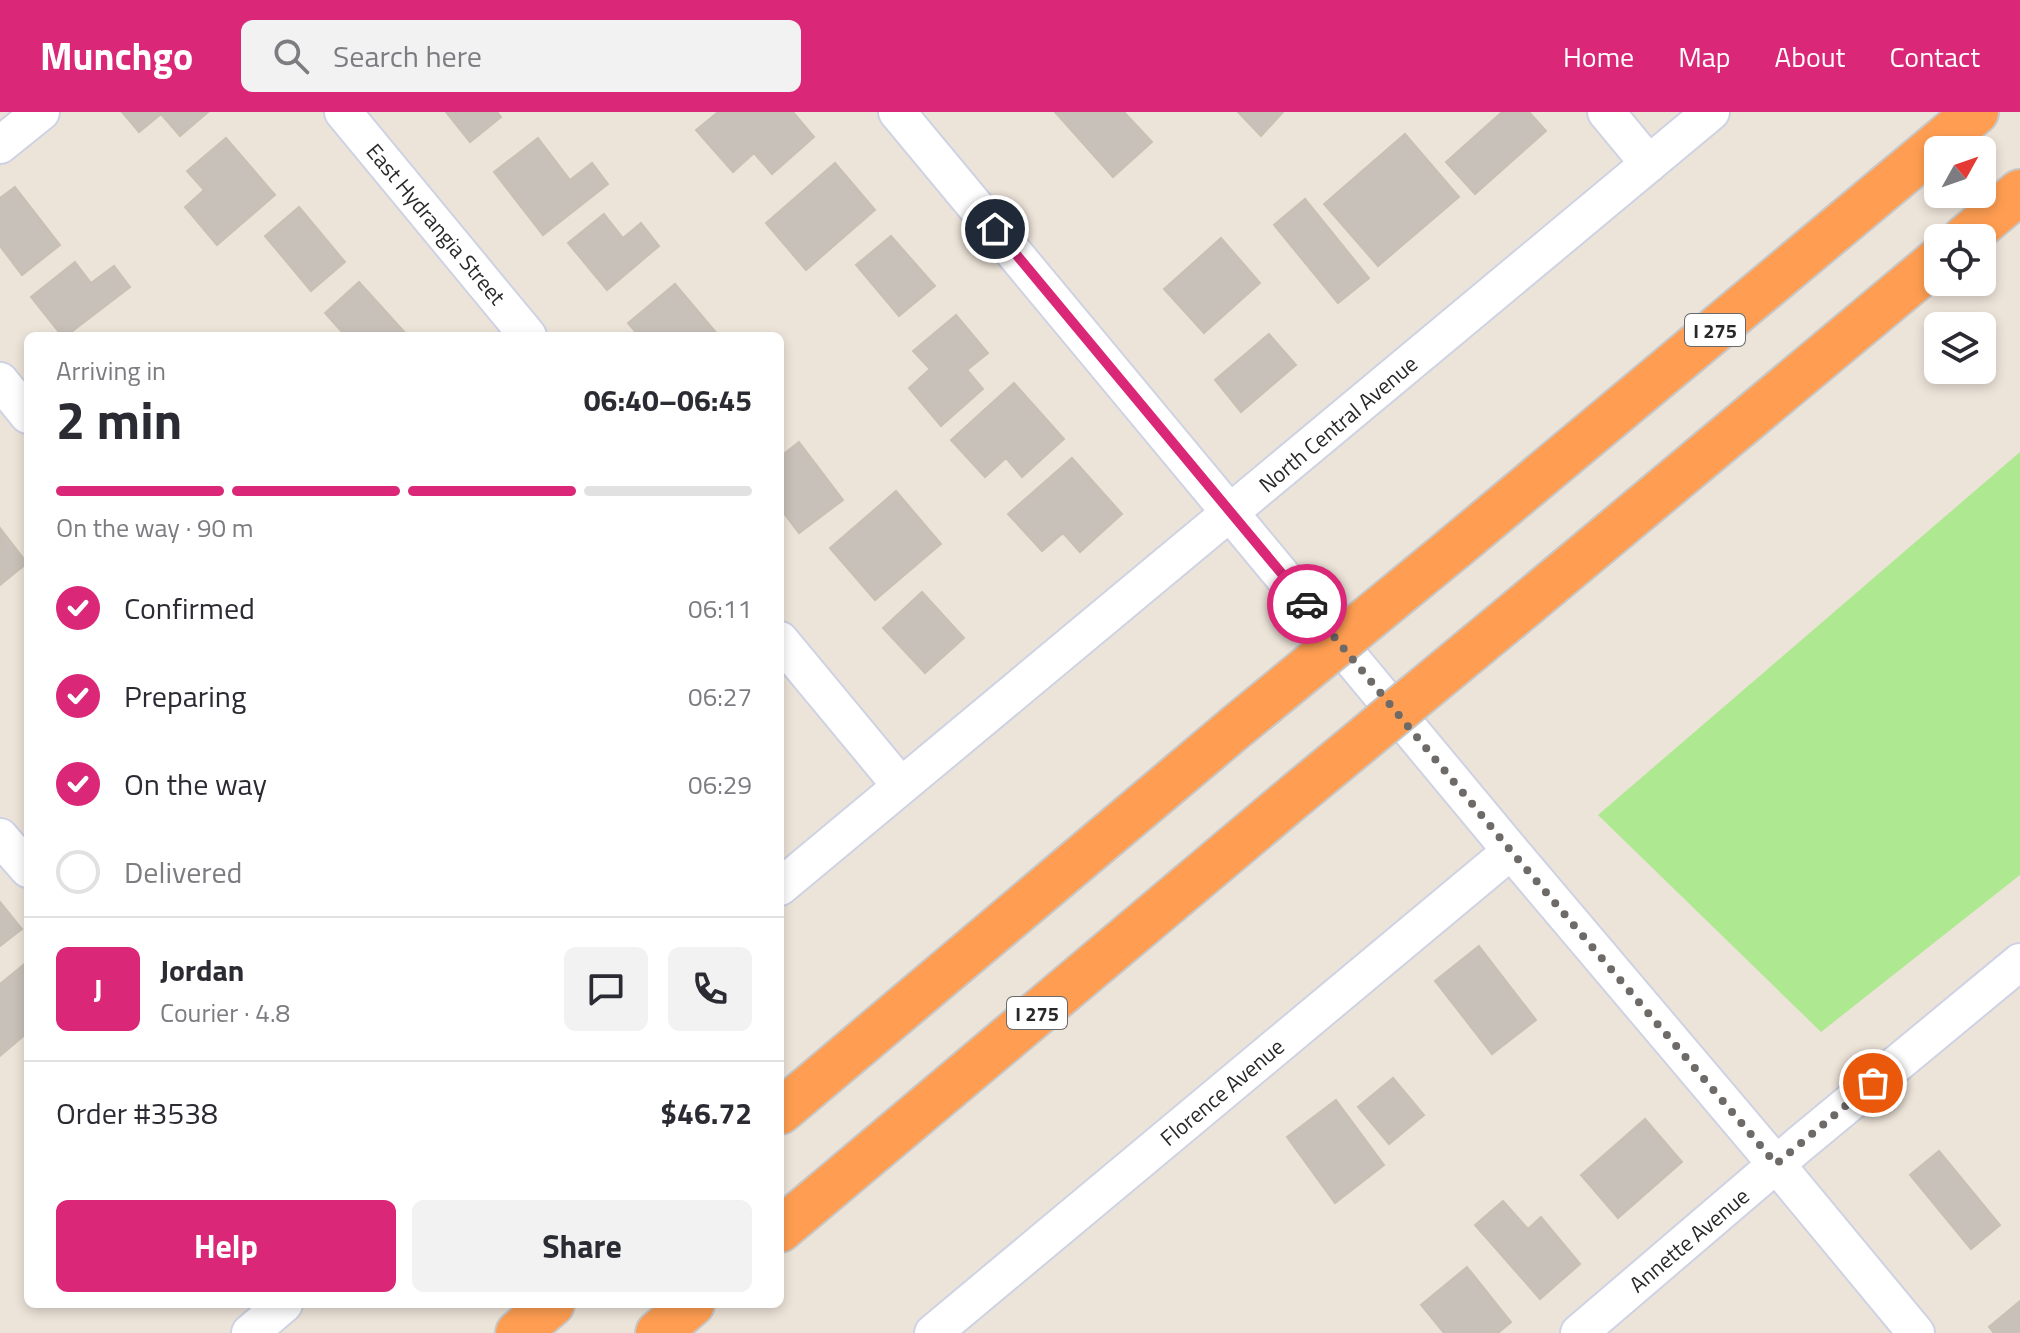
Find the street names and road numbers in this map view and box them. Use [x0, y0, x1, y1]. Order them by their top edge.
street label: East Hydrangia Street [358, 136, 514, 313]
road number: I 275 [1685, 314, 1745, 346]
street label: North Central Avenue [1251, 347, 1425, 501]
road number: I 275 [1007, 997, 1067, 1029]
street label: Florence Avenue [1153, 1030, 1291, 1154]
street label: Annette Avenue [1621, 1179, 1757, 1301]

